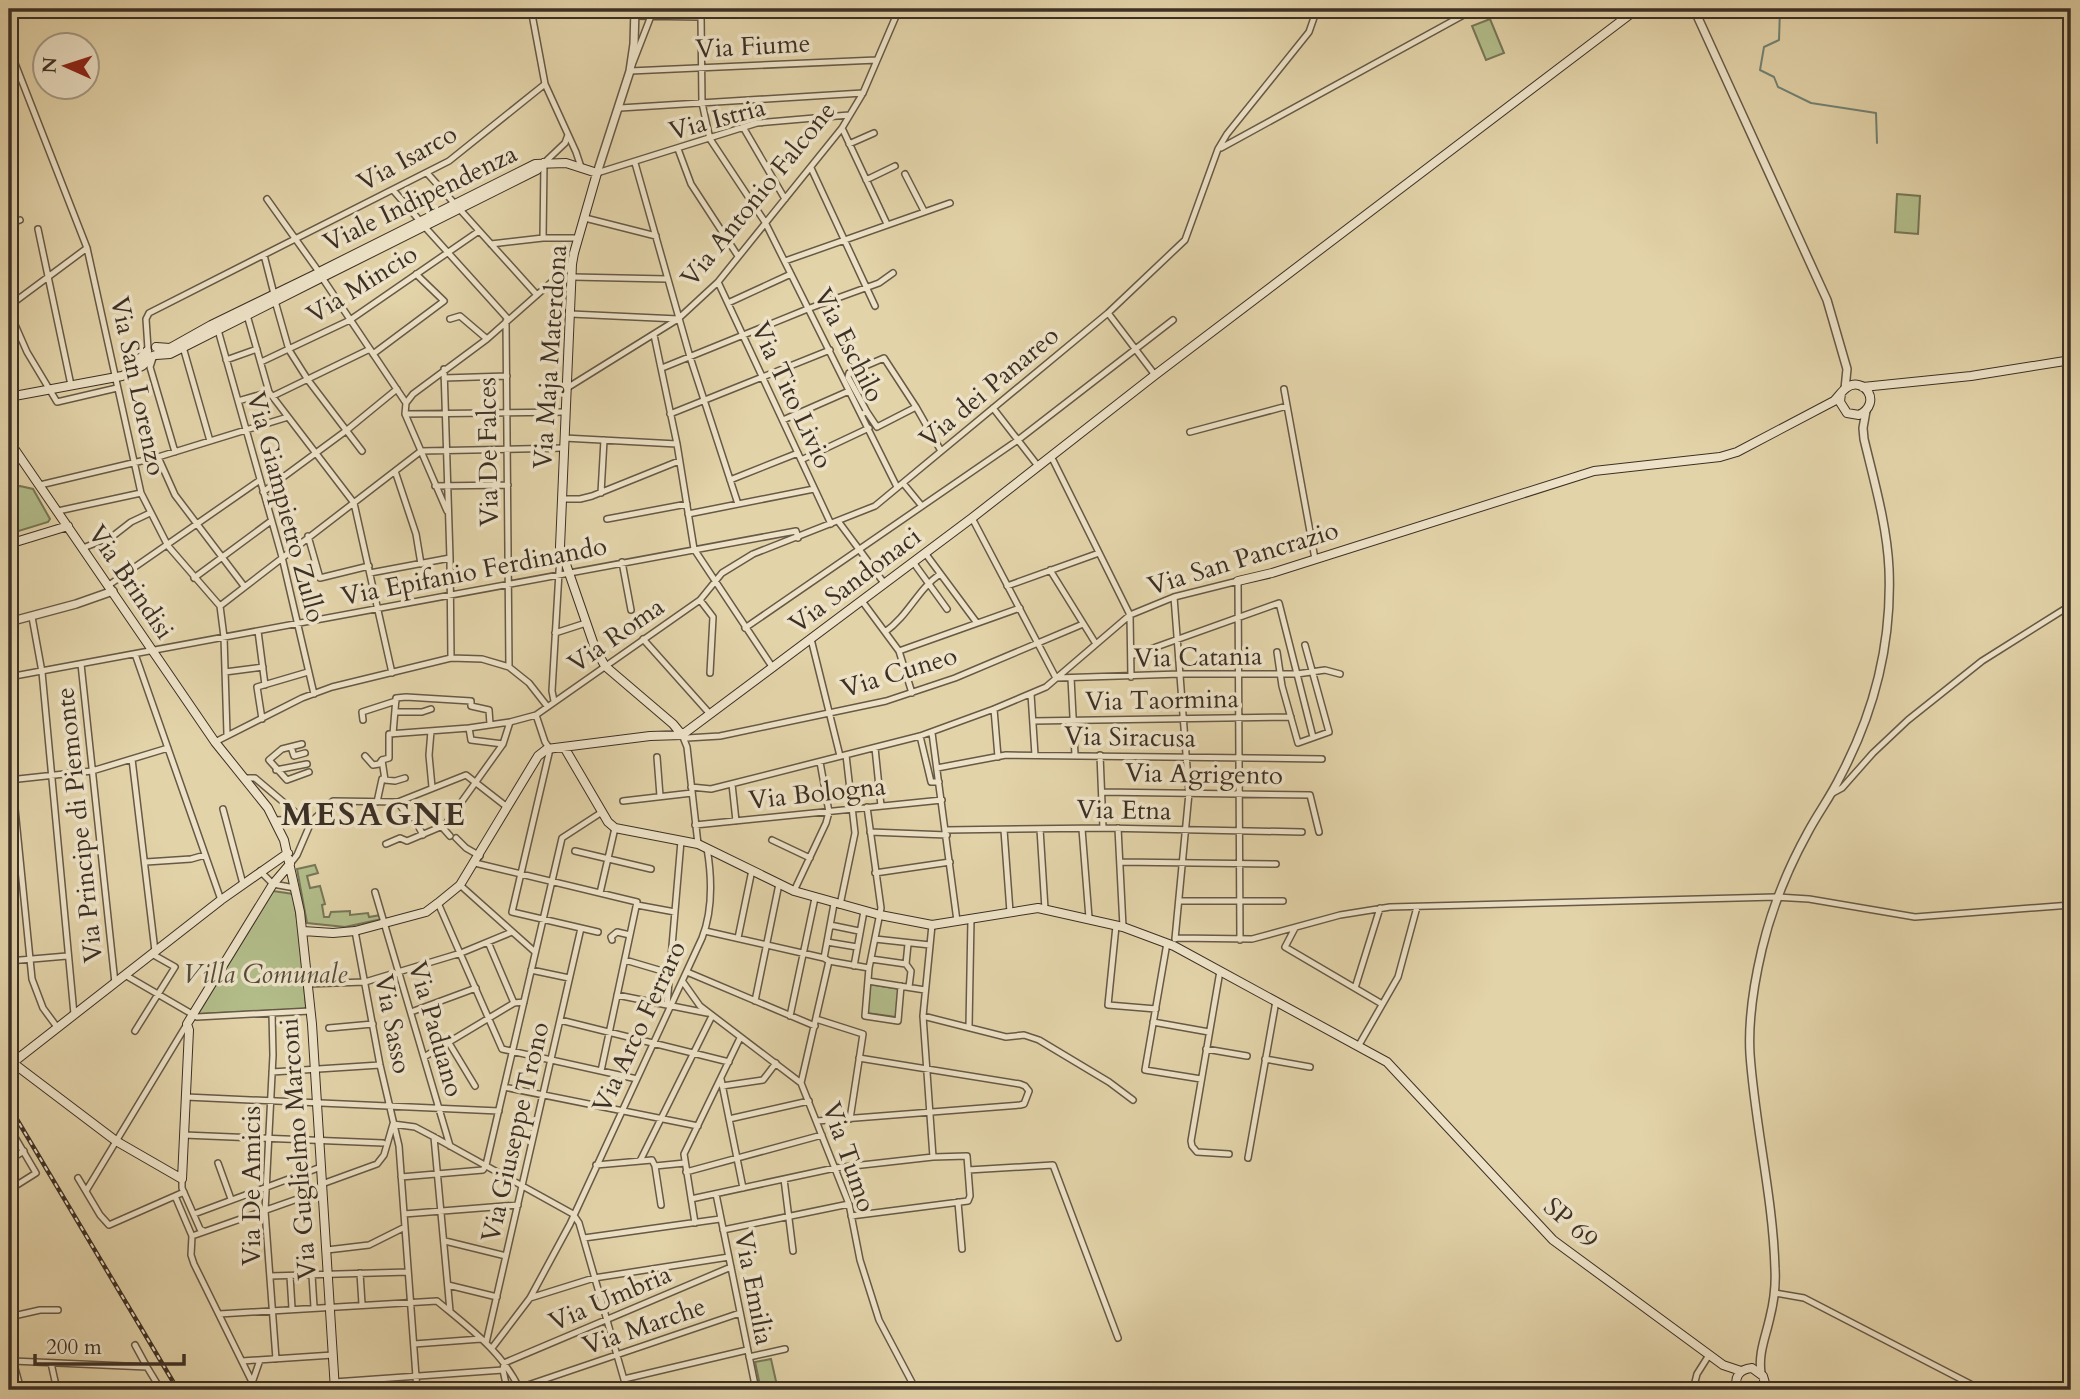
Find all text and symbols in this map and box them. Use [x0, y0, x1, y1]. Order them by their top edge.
street label: Via Fiume [695, 26, 811, 66]
north arrow [32, 32, 102, 102]
text: N [37, 56, 63, 74]
street label: Via Istria [665, 89, 769, 149]
street label: Via Antonio Falcone [673, 94, 843, 294]
street label: Via Isarco [351, 116, 463, 200]
street label: Viale Indipendenza [317, 136, 523, 260]
street label: Via Mincio [300, 236, 424, 332]
street label: Via Maja Materdona [525, 244, 575, 470]
street label: Via Eschilo [805, 282, 893, 408]
street label: Via San Lorenzo [102, 293, 174, 479]
street label: Via Tito Livio [743, 316, 841, 474]
street label: Via dei Panareo [912, 318, 1066, 456]
street label: Via De Falces [469, 377, 507, 527]
street label: Via Giampietro Zullo [238, 388, 334, 626]
street label: Via San Pancrazio [1143, 512, 1343, 604]
street label: Via Brindisi [80, 518, 182, 646]
street label: Via Sandonaci [782, 519, 928, 641]
street label: Via Epifanio Ferdinando [338, 528, 610, 614]
street label: Via Roma [561, 589, 671, 681]
street label: Via Cuneo [837, 638, 961, 706]
street label: Via Catania [1133, 638, 1263, 676]
street label: Via Taormina [1085, 681, 1239, 719]
street label: Via Principe di Piemonte [47, 685, 111, 965]
street label: Via Siracusa [1064, 718, 1196, 756]
street label: Via Agrigento [1125, 755, 1283, 793]
street label: Via Bologna [747, 768, 887, 818]
district label: MESAGNE [281, 792, 467, 837]
street label: Via Etna [1076, 792, 1172, 828]
street label: Via Arco Ferraro [584, 935, 694, 1119]
park label: Villa Comunale [183, 957, 348, 992]
street label: Via Paduano [400, 957, 472, 1101]
street label: Via Sasso [366, 971, 420, 1077]
street label: Via Guglielmo Marconi [271, 1017, 325, 1281]
street label: Via Giuseppe Trono [473, 1018, 557, 1246]
street label: Via Tumo [814, 1097, 884, 1217]
street label: Via De Amicis [234, 1106, 269, 1266]
street label: SP 69 [1536, 1189, 1606, 1257]
street label: Via Emilia [726, 1228, 782, 1348]
street label: Via Umbria [543, 1257, 677, 1339]
street label: Via Marche [578, 1289, 710, 1363]
scale bar [35, 1322, 184, 1366]
text: 200 m [46, 1333, 102, 1362]

